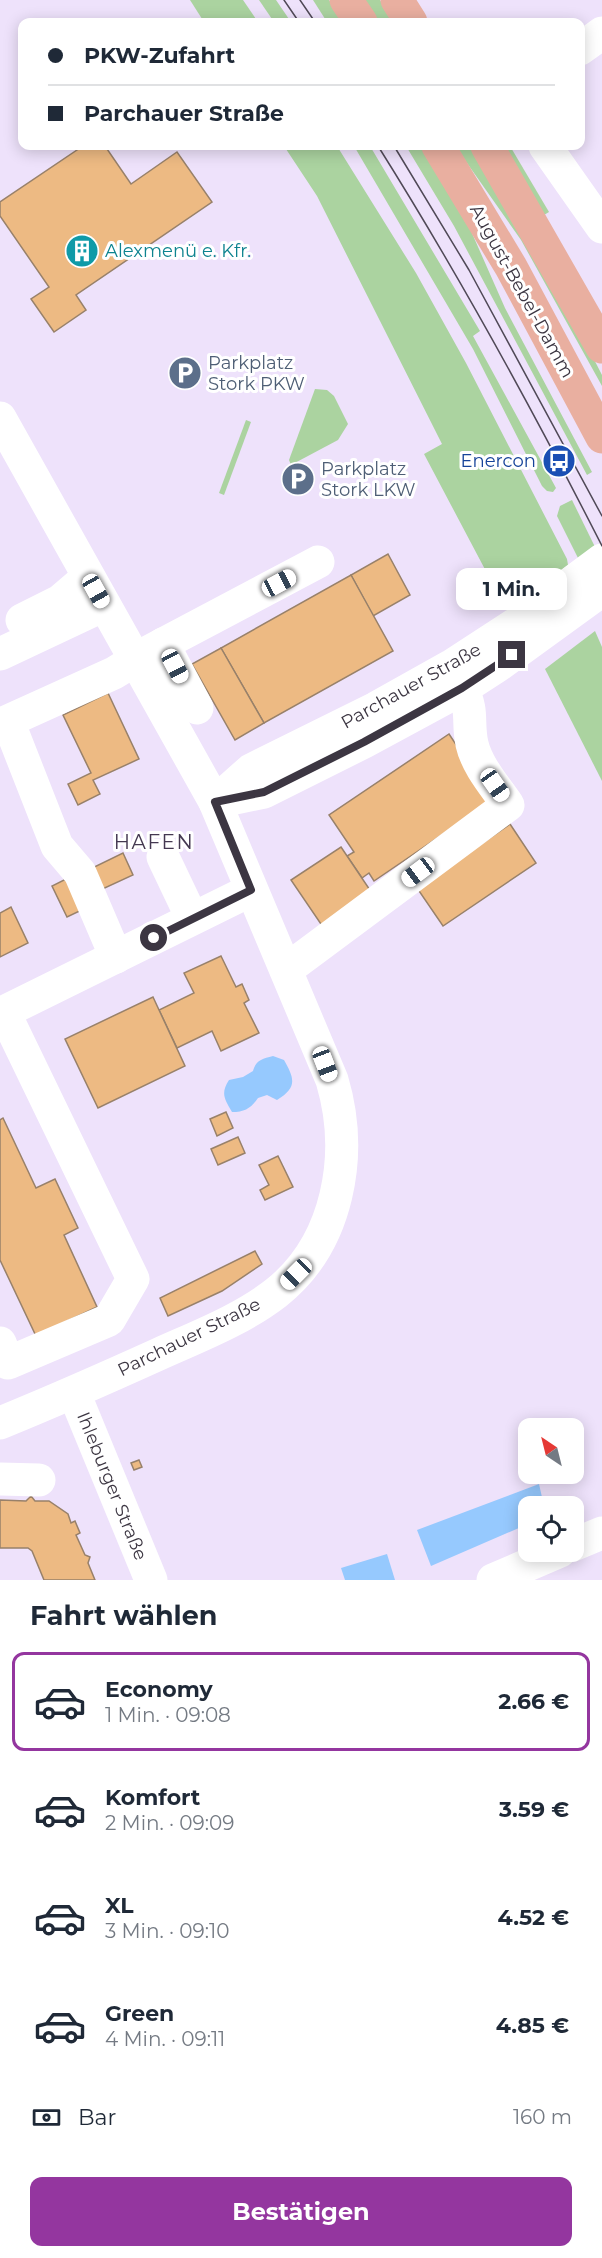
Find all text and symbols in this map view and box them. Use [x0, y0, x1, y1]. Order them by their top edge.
text: PKW-Zufahrt [84, 42, 235, 69]
text: Parchauer Straße [84, 100, 284, 127]
street label: August-Bebel-Damm [465, 200, 579, 382]
building icon: Alexmenü e. Kfr. [64, 233, 100, 269]
place label: Alexmenü e. Kfr. [105, 240, 251, 262]
place label: Parkplatz Stork PKW [208, 352, 305, 395]
parking icon: Parkplatz Stork PKW [167, 355, 203, 391]
bus stop icon: Enercon [541, 443, 577, 479]
place label: Enercon [461, 450, 536, 472]
place label: Parkplatz Stork LKW [321, 458, 416, 501]
parking icon: Parkplatz Stork LKW [280, 461, 316, 497]
car [259, 567, 299, 599]
callout: 1 Min. [456, 568, 568, 610]
car [79, 571, 113, 611]
text: 1 Min. [483, 577, 540, 601]
street label: Parchauer Straße [337, 638, 485, 734]
route end [498, 641, 525, 668]
car [159, 646, 191, 686]
car [477, 765, 513, 805]
district label: HAFEN [114, 830, 194, 854]
car [398, 854, 438, 890]
route start [140, 924, 167, 951]
car [310, 1044, 340, 1084]
car [277, 1255, 315, 1293]
street label: Parchauer Straße [114, 1293, 264, 1381]
street label: Ihleburger Straße [72, 1409, 152, 1564]
north arrow [518, 1418, 584, 1484]
map controls [518, 1418, 584, 1562]
button: locate [518, 1496, 584, 1562]
text: Fahrt wählen [30, 1599, 217, 1632]
icon: car [33, 1675, 87, 1729]
text: Economy [105, 1676, 213, 1703]
text: 2.66 € [498, 1688, 569, 1715]
text: 1 Min. · 09:08 [105, 1703, 231, 1727]
icon: car [33, 1783, 87, 1837]
text: Komfort [105, 1784, 200, 1811]
text: 3.59 € [499, 1796, 569, 1823]
text: 2 Min. · 09:09 [105, 1811, 234, 1835]
icon: car [33, 1891, 87, 1945]
text: XL [105, 1892, 134, 1919]
text: 4.52 € [498, 1904, 569, 1931]
text: 3 Min. · 09:10 [105, 1919, 229, 1943]
icon: car [33, 1999, 87, 2053]
text: Green [105, 2000, 174, 2027]
text: 4.85 € [496, 2012, 569, 2039]
text: 4 Min. · 09:11 [105, 2027, 225, 2051]
icon: cash [30, 2101, 63, 2134]
text: Bar [78, 2104, 116, 2131]
text: 160 m [513, 2105, 572, 2129]
button: Bestätigen [30, 2177, 572, 2246]

